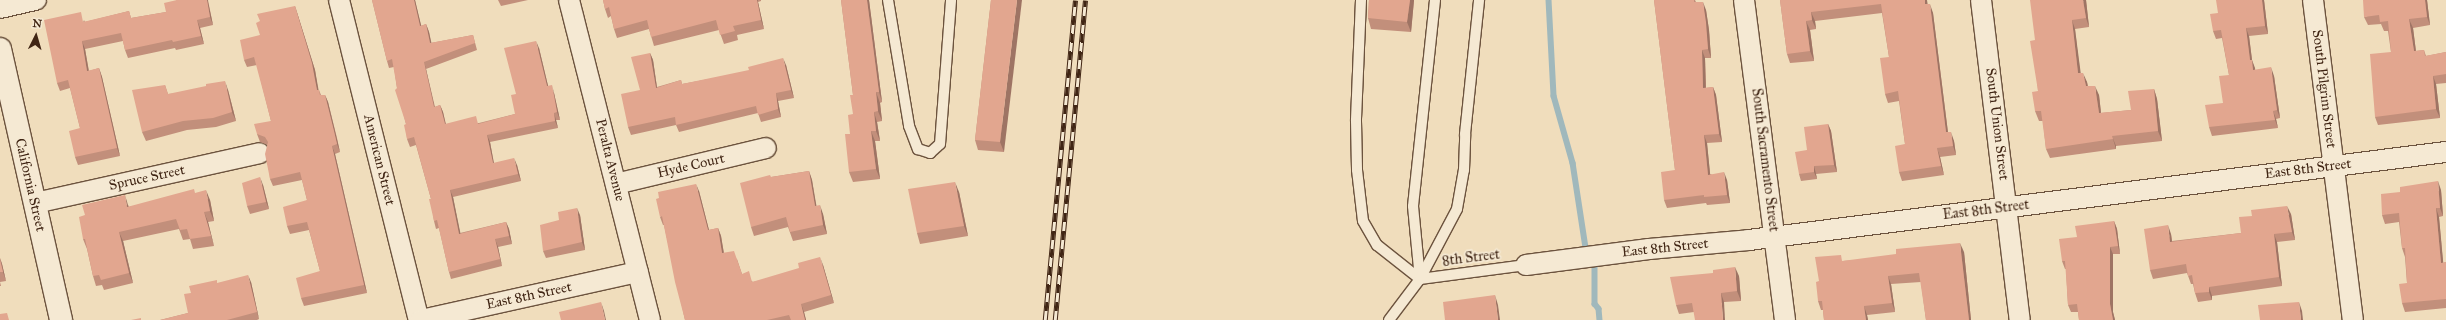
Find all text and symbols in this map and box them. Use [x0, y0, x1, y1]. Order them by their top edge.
north arrow [16, 16, 56, 56]
text: N [32, 17, 42, 30]
street label: South Pilgrim Street [2308, 29, 2340, 149]
street label: South Union Street [1982, 67, 2012, 181]
street label: South Sacramento Street [1748, 87, 1782, 233]
street label: American Street [360, 113, 398, 207]
street label: Peralta Avenue [592, 117, 628, 203]
street label: California Street [11, 137, 49, 233]
street label: Hyde Court [656, 150, 726, 182]
street label: East 8th Street [2264, 155, 2352, 183]
street label: Spruce Street [107, 162, 187, 194]
street label: East 8th Street [1942, 196, 2030, 224]
street label: East 8th Street [1621, 235, 1709, 261]
street label: 8th Street [1441, 246, 1501, 270]
street label: East 8th Street [485, 279, 573, 313]

